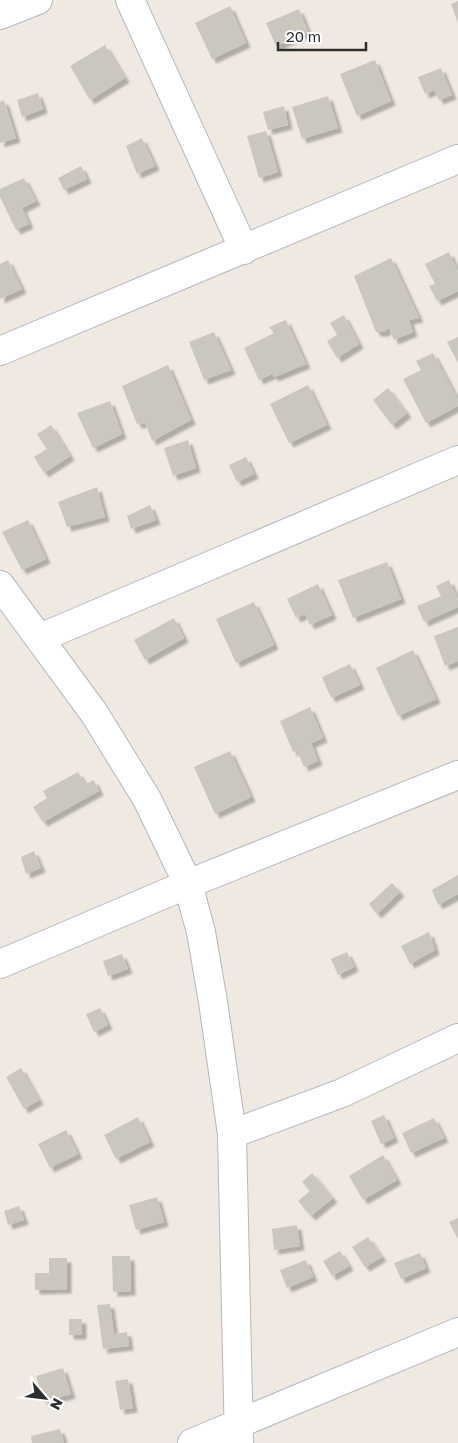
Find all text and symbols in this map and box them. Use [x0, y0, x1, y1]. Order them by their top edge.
scale bar [278, 20, 366, 52]
text: 20 m [286, 27, 321, 45]
north arrow [20, 1373, 70, 1423]
text: N [47, 1396, 67, 1413]

